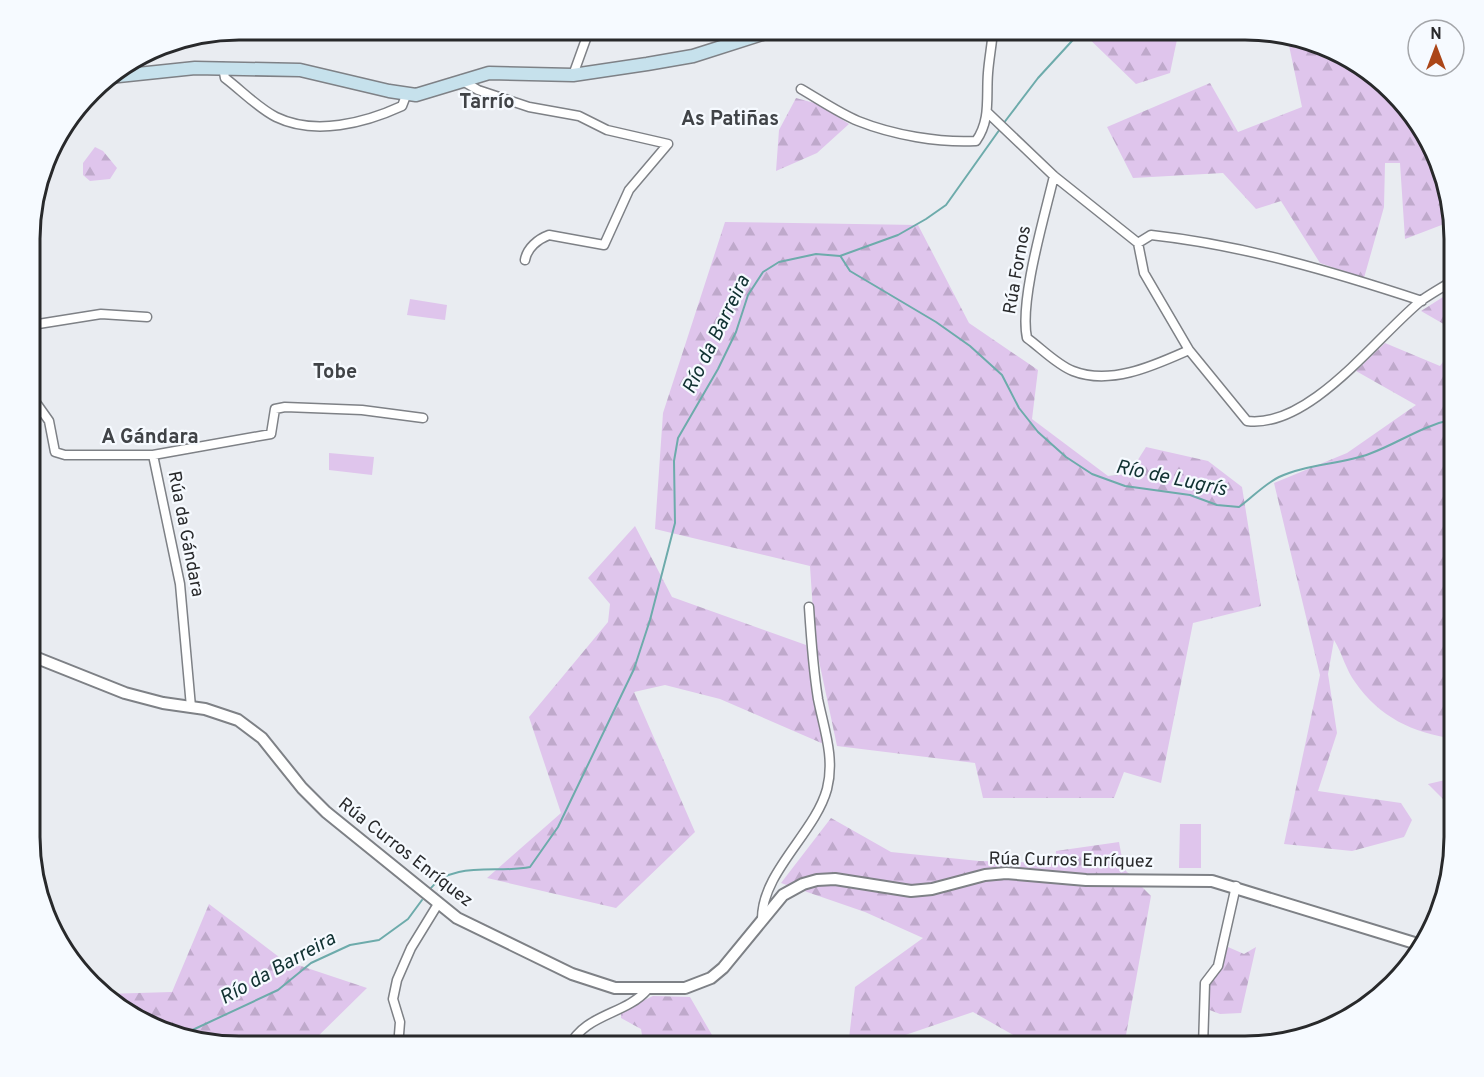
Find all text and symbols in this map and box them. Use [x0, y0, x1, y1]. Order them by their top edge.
north arrow [1406, 18, 1466, 78]
text: N [1430, 25, 1442, 45]
district label: Tarrío [459, 90, 515, 116]
district label: As Patiñas [681, 107, 779, 133]
street label: Rúa Fornos [999, 224, 1037, 316]
water label: Río da Barreira [677, 271, 757, 399]
district label: Tobe [313, 360, 357, 386]
district label: A Gándara [101, 425, 199, 451]
water label: Río de Lugrís [1113, 455, 1230, 504]
street label: Rúa da Gándara [162, 469, 208, 599]
street label: Rúa Curros Enríquez [333, 793, 477, 913]
street label: Rúa Curros Enríquez [988, 848, 1154, 874]
water label: Río da Barreira [215, 926, 341, 1012]

